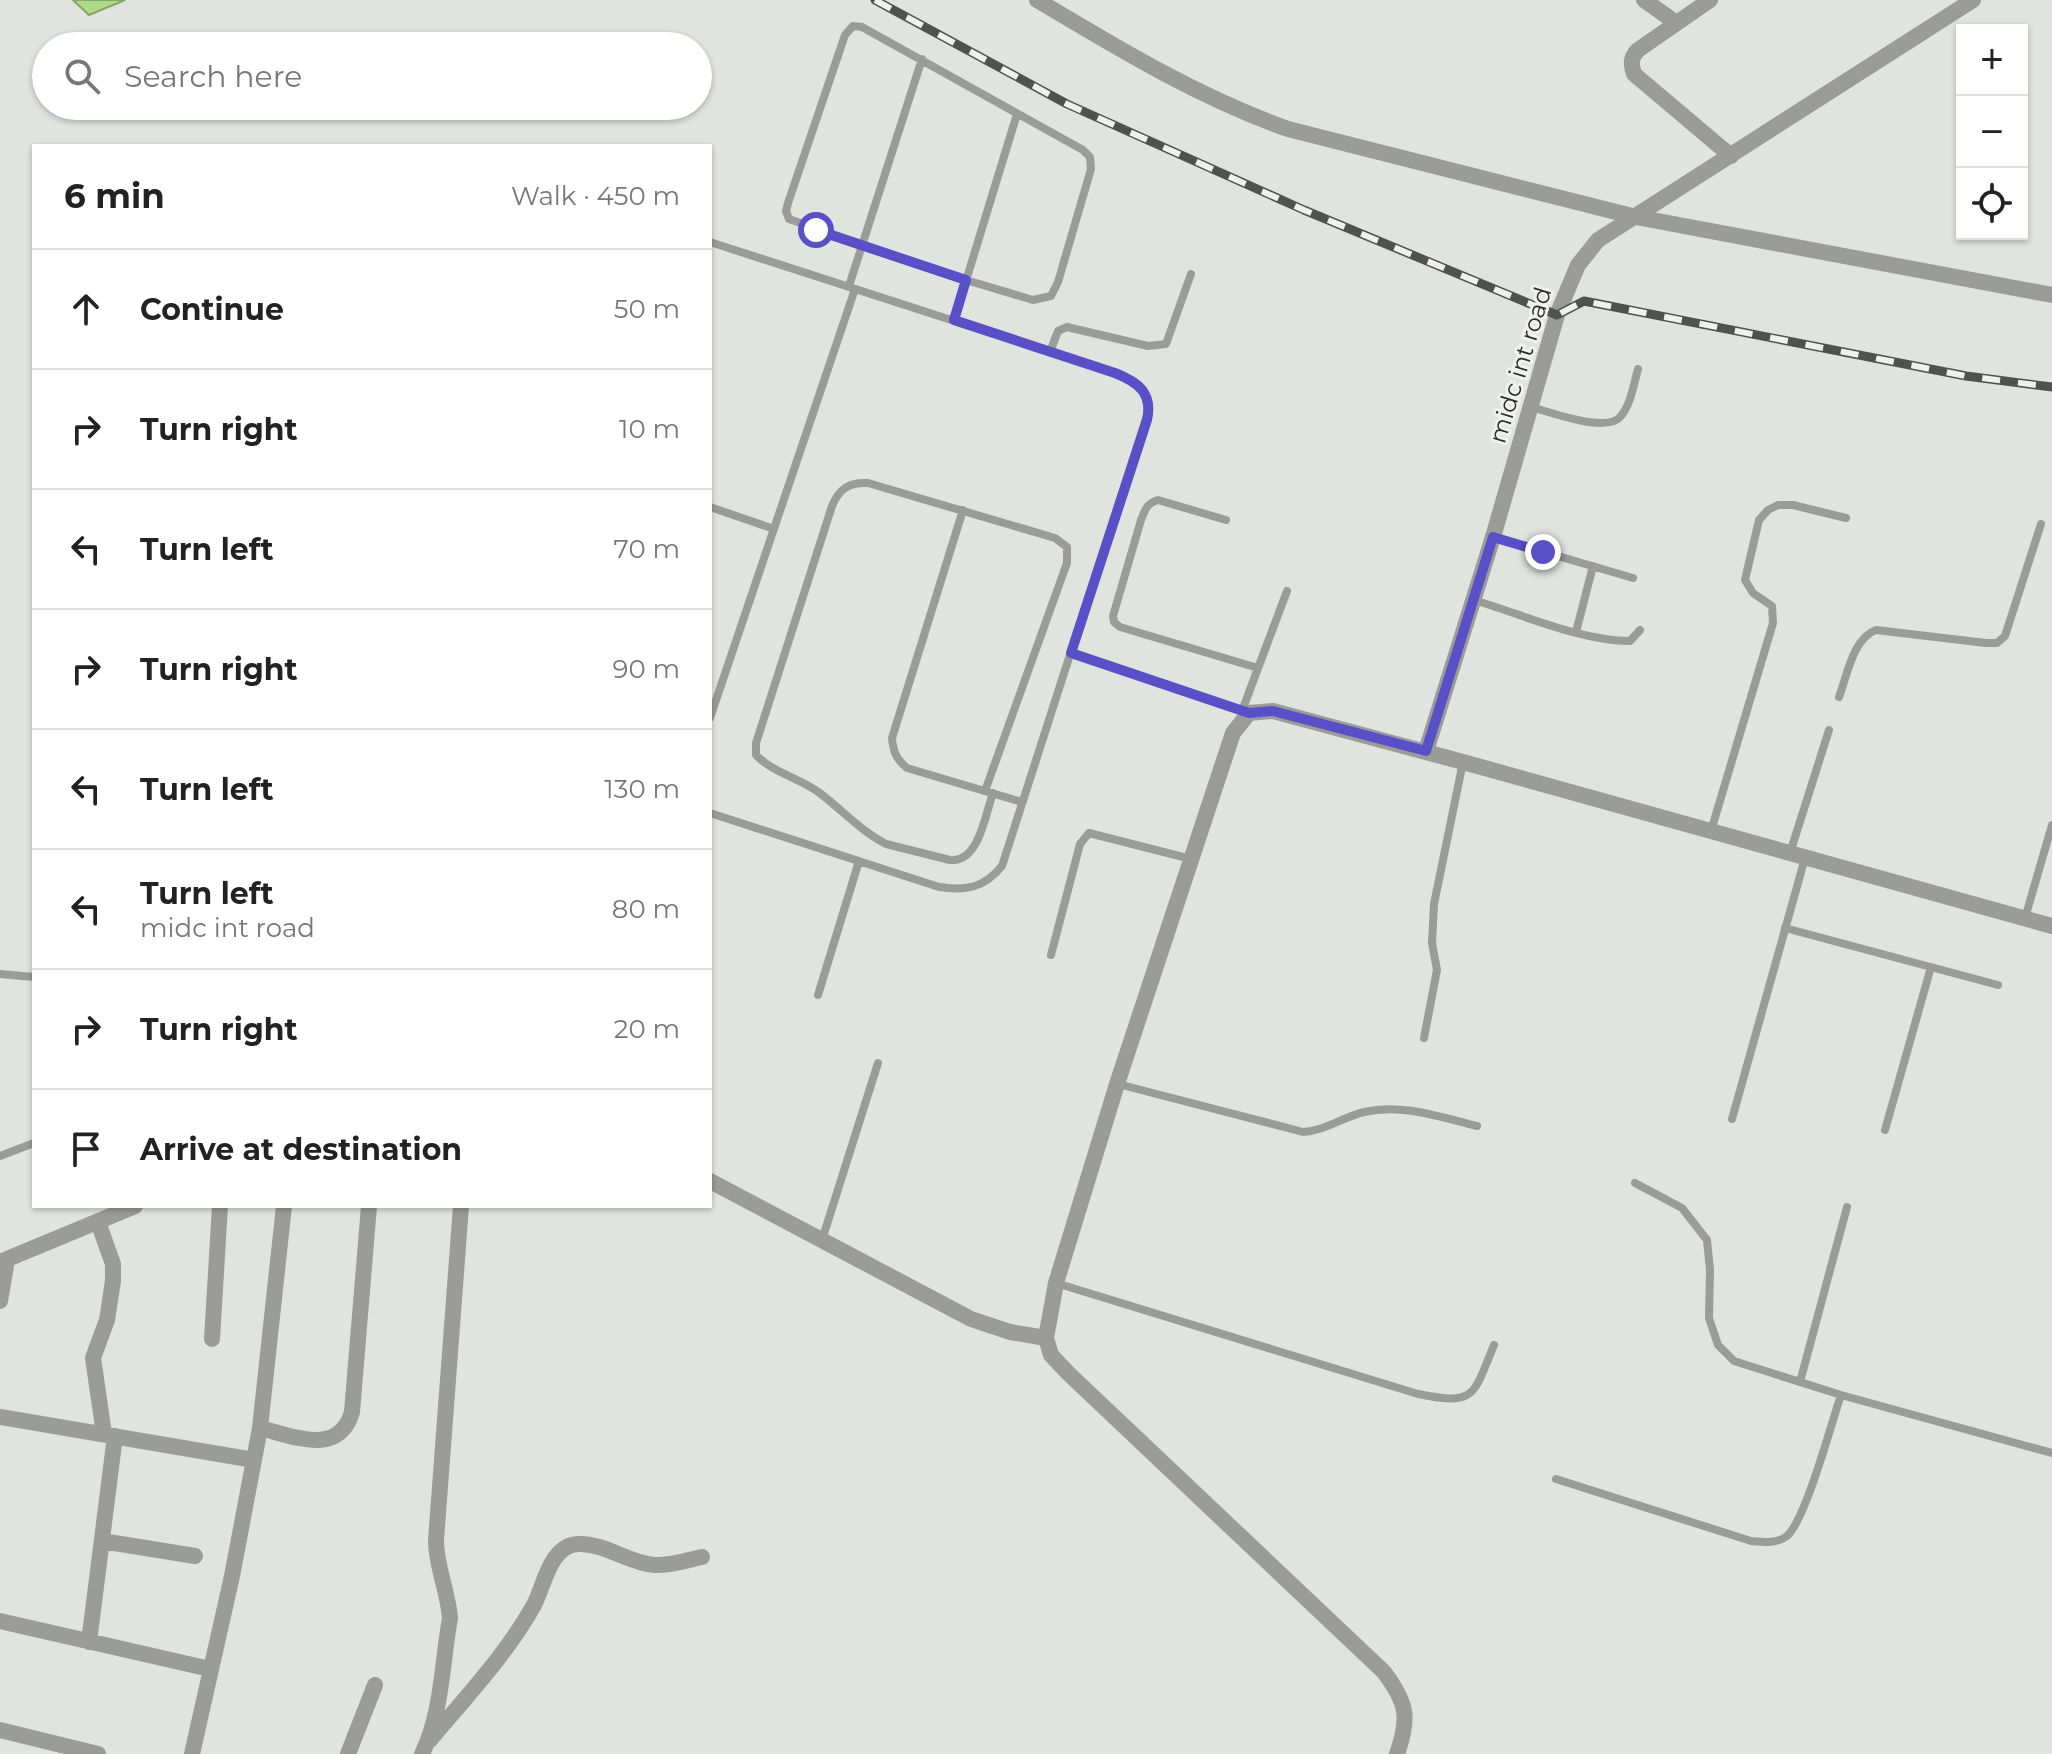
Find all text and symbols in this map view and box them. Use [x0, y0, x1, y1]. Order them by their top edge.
map controls [1956, 24, 2028, 240]
button: + [1956, 24, 2028, 96]
search box [32, 32, 712, 120]
icon: search [60, 54, 104, 98]
text: Search here [124, 58, 302, 95]
button: − [1956, 96, 2028, 168]
button: locate [1956, 168, 2028, 240]
text: 6 min [64, 175, 165, 217]
text: Walk · 450 m [511, 180, 680, 212]
route start [798, 212, 834, 248]
street label: midc int road [1483, 284, 1557, 446]
icon: ahead [64, 287, 108, 331]
text: Continue [140, 291, 284, 328]
text: 50 m [614, 293, 680, 325]
icon: right [64, 407, 108, 451]
text: Turn right [140, 411, 297, 448]
text: 10 m [619, 413, 680, 445]
icon: left [64, 527, 108, 571]
text: Turn left [140, 531, 273, 568]
text: 70 m [614, 533, 680, 565]
route end [1525, 534, 1561, 570]
icon: right [64, 647, 108, 691]
text: Turn right [140, 651, 297, 688]
text: 90 m [613, 653, 680, 685]
icon: left [64, 767, 108, 811]
text: Turn left [140, 771, 273, 808]
text: 130 m [604, 773, 680, 805]
text: Turn left [140, 875, 273, 912]
icon: left [64, 887, 108, 931]
text: 80 m [612, 893, 680, 925]
text: midc int road [140, 912, 315, 944]
icon: right [64, 1007, 108, 1051]
text: Turn right [140, 1011, 297, 1048]
text: 20 m [614, 1013, 680, 1045]
icon: arrive [64, 1127, 108, 1171]
text: Arrive at destination [140, 1131, 462, 1168]

